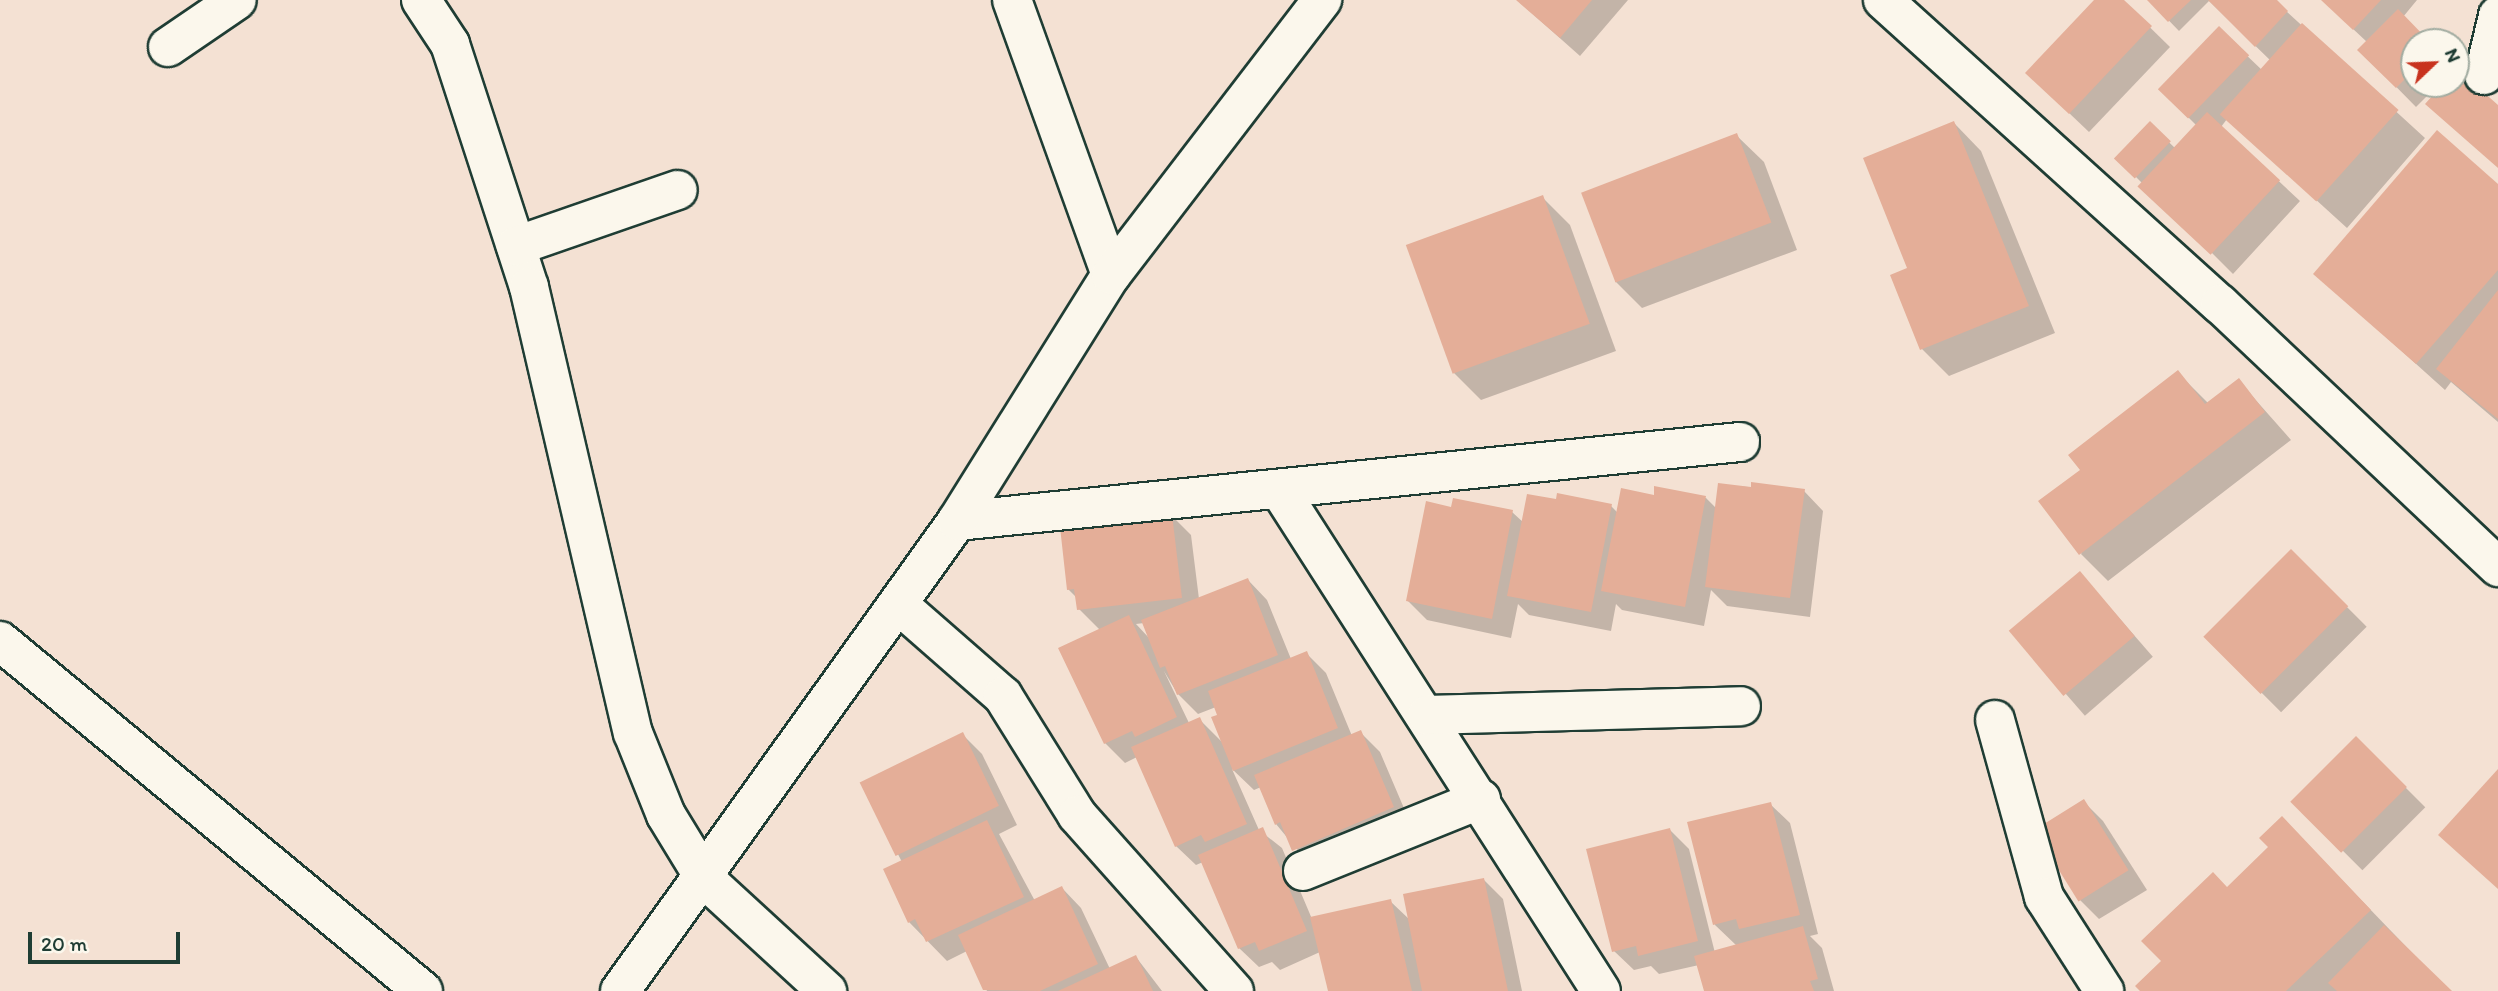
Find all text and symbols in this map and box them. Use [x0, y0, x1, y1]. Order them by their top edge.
north arrow [2400, 28, 2470, 98]
text: N [2440, 45, 2466, 66]
scale bar [32, 918, 184, 962]
text: 20 m [41, 931, 87, 956]

